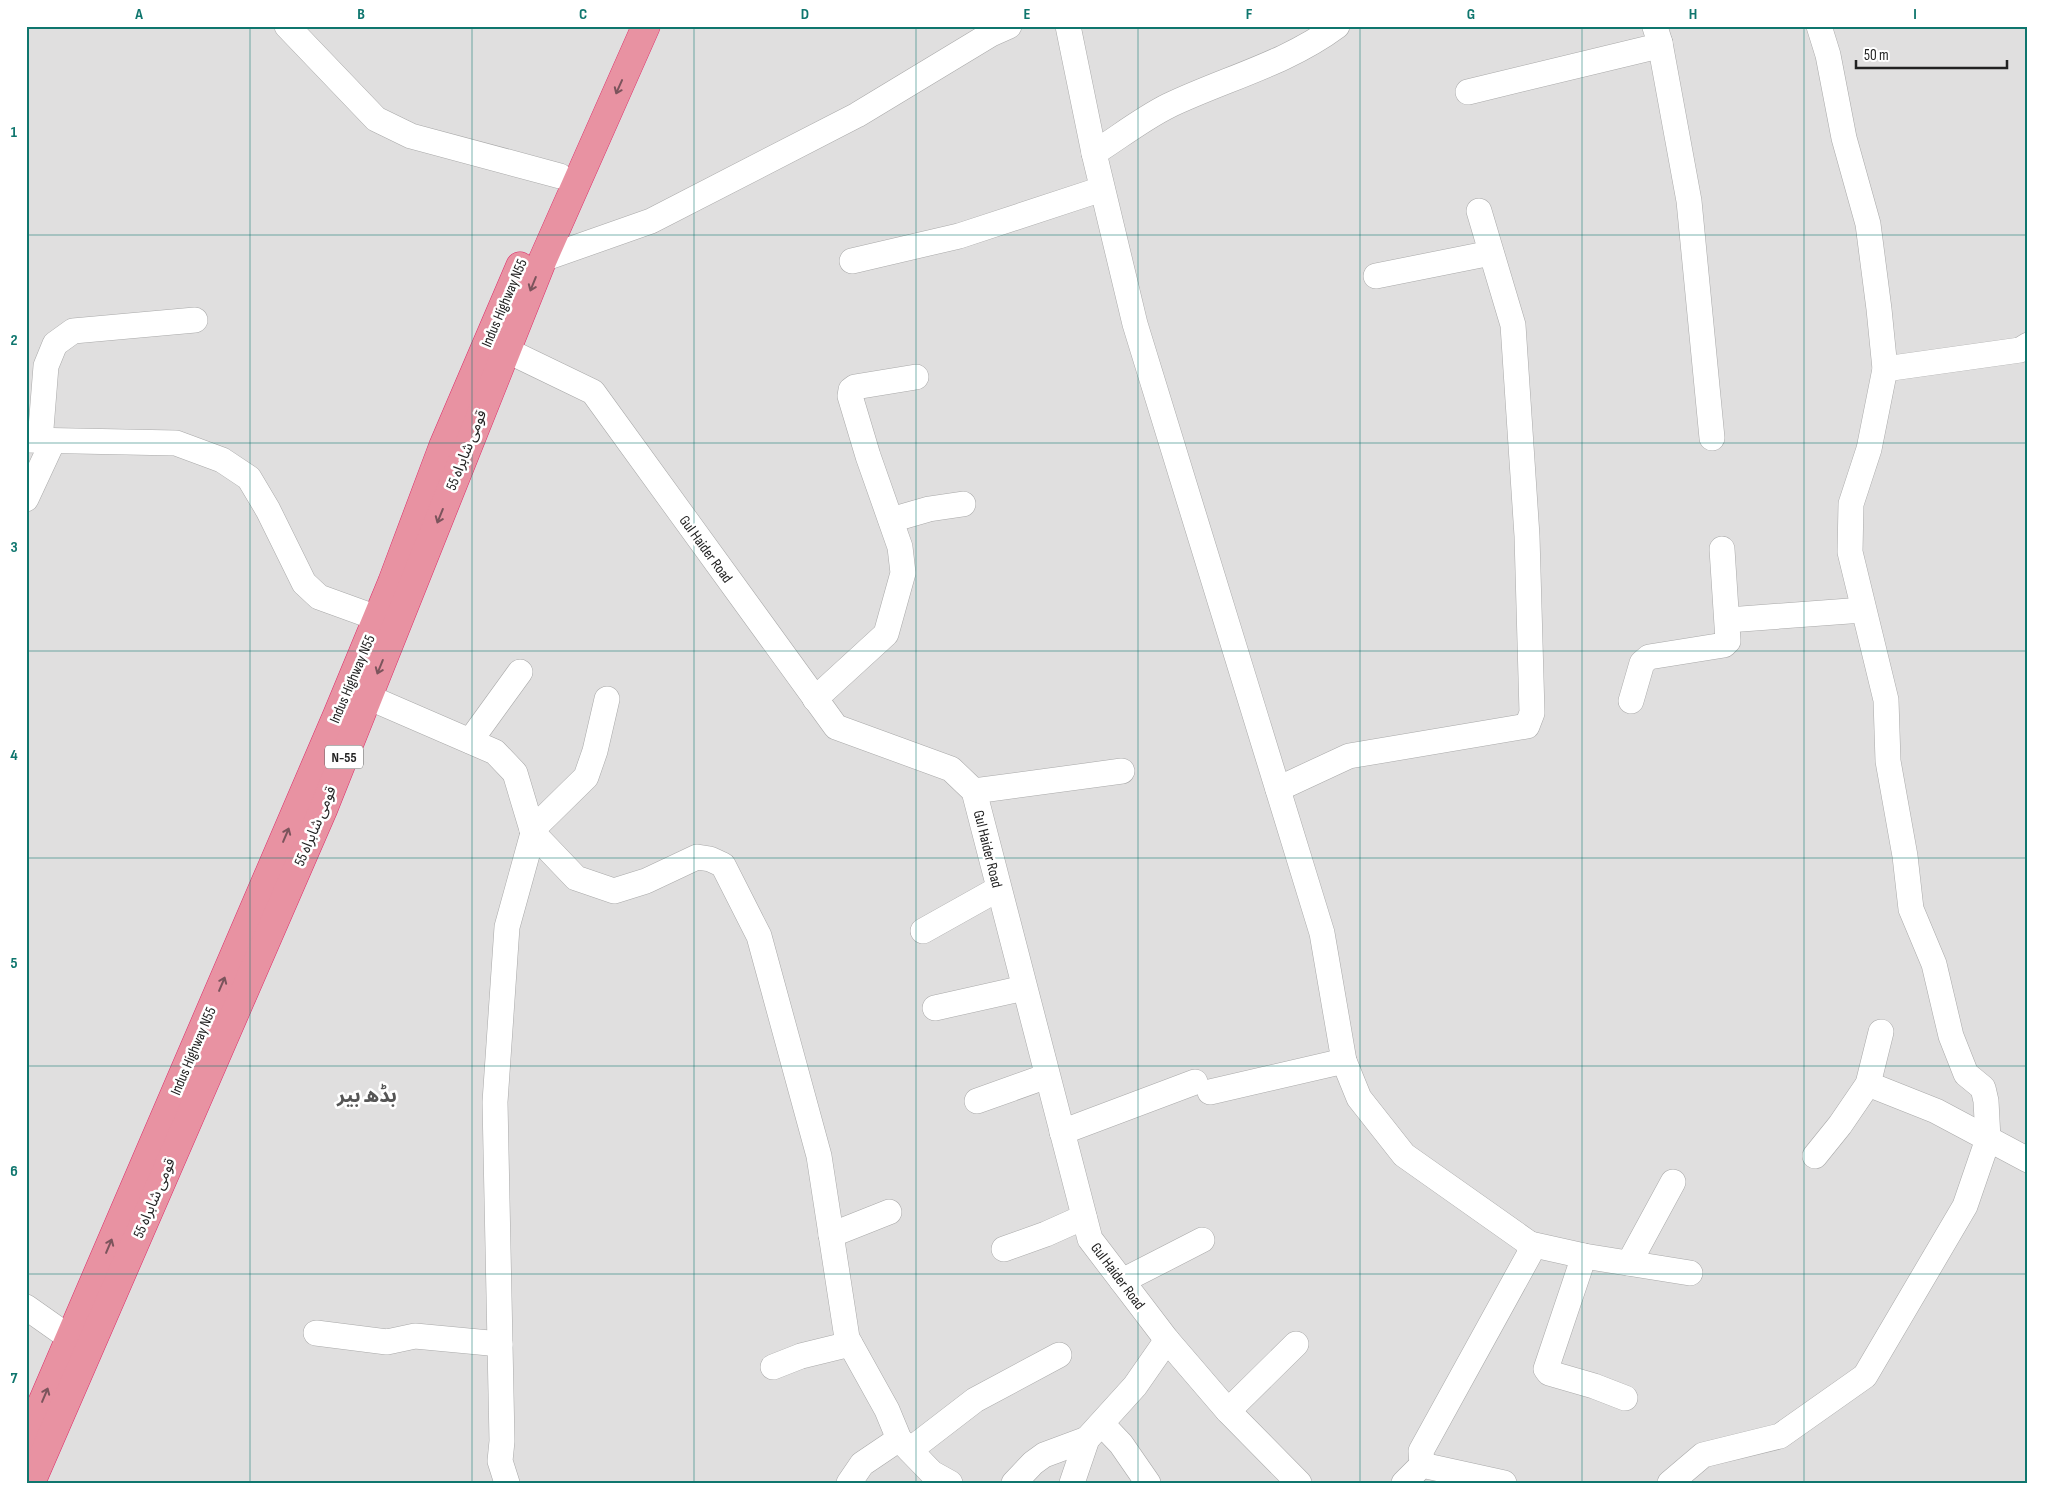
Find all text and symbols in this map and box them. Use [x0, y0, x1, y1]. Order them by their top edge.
text: A [134, 5, 143, 24]
text: B [357, 5, 365, 24]
text: C [579, 5, 587, 24]
text: D [801, 5, 809, 24]
text: E [1024, 5, 1031, 24]
text: F [1246, 5, 1253, 24]
text: G [1467, 5, 1475, 24]
text: H [1689, 5, 1697, 24]
text: I [1913, 5, 1917, 24]
scale bar [1856, 38, 2008, 70]
text: 50 m [1864, 46, 1889, 65]
one-way arrow [614, 79, 624, 94]
text: 1 [11, 123, 18, 142]
street label: Indus Highway N55 [477, 256, 532, 350]
one-way arrow [527, 276, 536, 291]
text: 2 [10, 331, 18, 350]
street label: قومی شاہراہ 55 [442, 407, 491, 493]
one-way arrow [435, 508, 444, 523]
street label: Gul Haider Road [675, 512, 737, 587]
text: 3 [10, 538, 18, 557]
street label: Indus Highway N55 [325, 632, 380, 726]
one-way arrow [375, 659, 384, 674]
text: 4 [10, 746, 18, 765]
road number: N-55 [325, 746, 363, 769]
street label: قومی شاہراہ 55 [290, 783, 341, 869]
street label: Gul Haider Road [969, 808, 1006, 890]
one-way arrow [281, 828, 291, 843]
text: 5 [10, 954, 18, 973]
one-way arrow [217, 977, 227, 992]
street label: Indus Highway N55 [166, 1004, 221, 1098]
district label: بڈھ بیر [336, 1083, 397, 1108]
street label: قومی شاہراہ 55 [129, 1155, 180, 1241]
text: 6 [10, 1162, 18, 1181]
one-way arrow [105, 1239, 115, 1254]
street label: Gul Haider Road [1086, 1239, 1149, 1314]
text: 7 [11, 1369, 18, 1388]
one-way arrow [41, 1388, 51, 1403]

